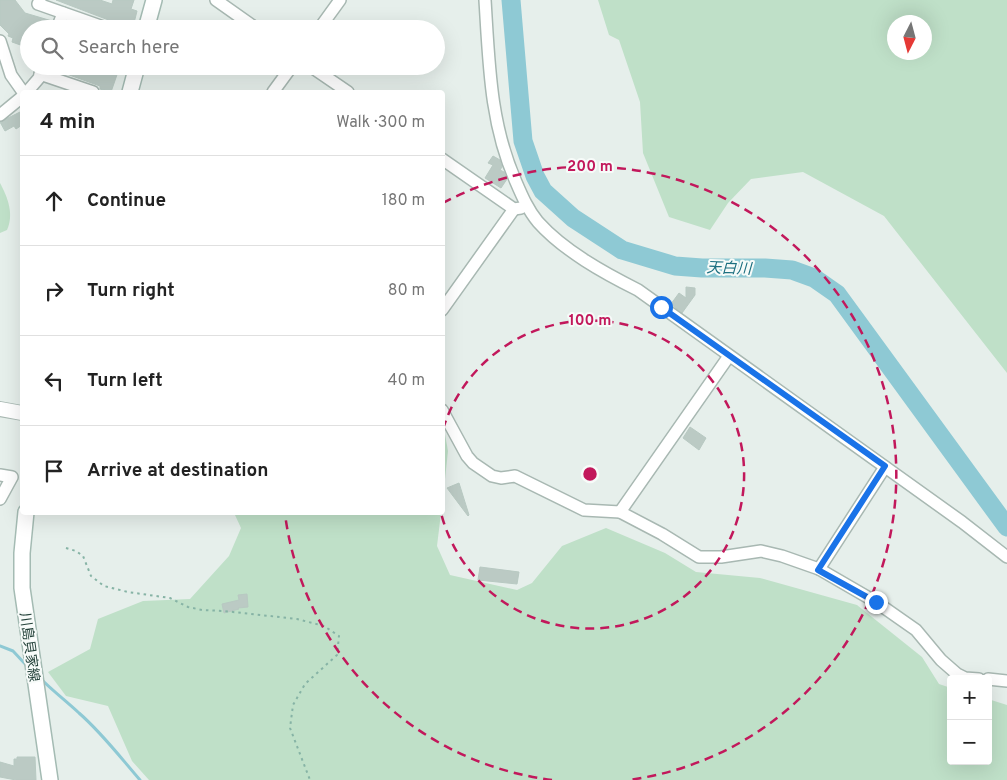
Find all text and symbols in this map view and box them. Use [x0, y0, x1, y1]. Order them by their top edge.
north arrow [887, 15, 932, 60]
search box [20, 20, 445, 75]
icon: search [38, 34, 66, 62]
text: Search here [78, 36, 180, 60]
text: 4 min [40, 109, 96, 136]
text: Walk · 300 m [336, 113, 425, 133]
text: 200 m [567, 158, 613, 177]
icon: ahead [40, 187, 68, 215]
text: Continue [87, 189, 166, 213]
text: 180 m [382, 191, 425, 211]
water label: 天白川 [706, 259, 754, 280]
icon: right [40, 277, 68, 305]
text: Turn right [87, 279, 175, 303]
text: 80 m [388, 281, 425, 301]
route start [650, 296, 673, 319]
text: 100 m [569, 312, 611, 331]
icon: left [40, 367, 68, 395]
text: Turn left [87, 369, 163, 393]
text: 40 m [387, 371, 425, 391]
icon: arrive [40, 457, 68, 485]
text: Arrive at destination [87, 459, 268, 483]
centre of rings [581, 465, 599, 483]
route end [865, 591, 888, 614]
street label: 川島貝家線 [15, 611, 42, 683]
map controls [947, 675, 992, 765]
button: + [947, 675, 992, 720]
button: − [947, 720, 992, 765]

